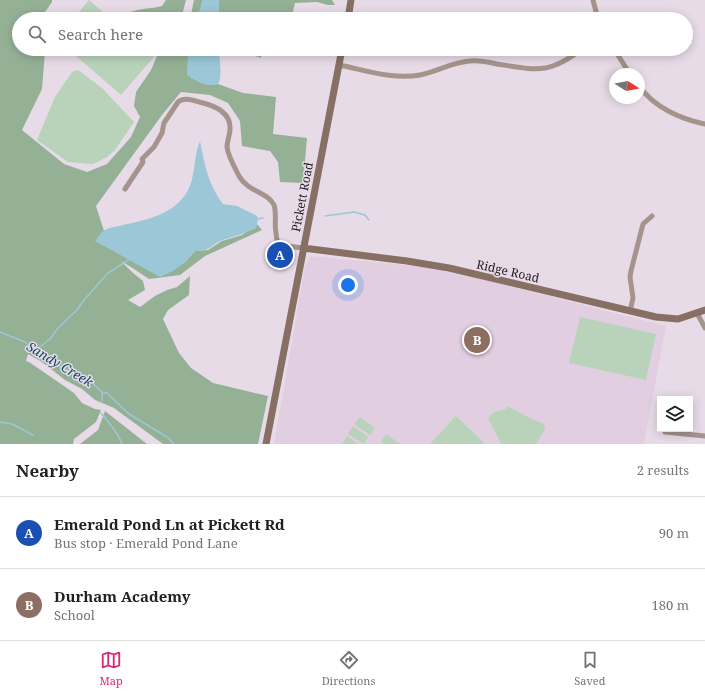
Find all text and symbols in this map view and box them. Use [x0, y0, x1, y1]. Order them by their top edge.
search box [12, 12, 693, 56]
icon: search [26, 23, 48, 45]
text: Search here [58, 24, 143, 44]
north arrow [609, 68, 645, 104]
street label: Pickett Road [287, 160, 317, 233]
pin: A [267, 240, 293, 270]
street label: Ridge Road [475, 256, 542, 287]
your location [338, 275, 358, 295]
pin: B [464, 325, 490, 355]
water label: Sandy Creek [23, 337, 97, 391]
map controls [657, 396, 693, 432]
button: layers [657, 396, 693, 432]
text: Nearby [16, 459, 79, 482]
text: 2 results [637, 461, 689, 479]
text: Emerald Pond Ln at Pickett Rd [54, 514, 285, 534]
text: A [24, 524, 34, 542]
text: 90 m [659, 524, 689, 542]
text: Bus stop · Emerald Pond Lane [54, 534, 238, 552]
text: Durham Academy [54, 586, 190, 606]
text: B [25, 596, 33, 614]
text: 180 m [652, 596, 689, 614]
text: School [54, 606, 95, 624]
tab: Map [99, 649, 123, 688]
tab: Directions [322, 649, 375, 688]
tab: Saved [574, 649, 606, 688]

